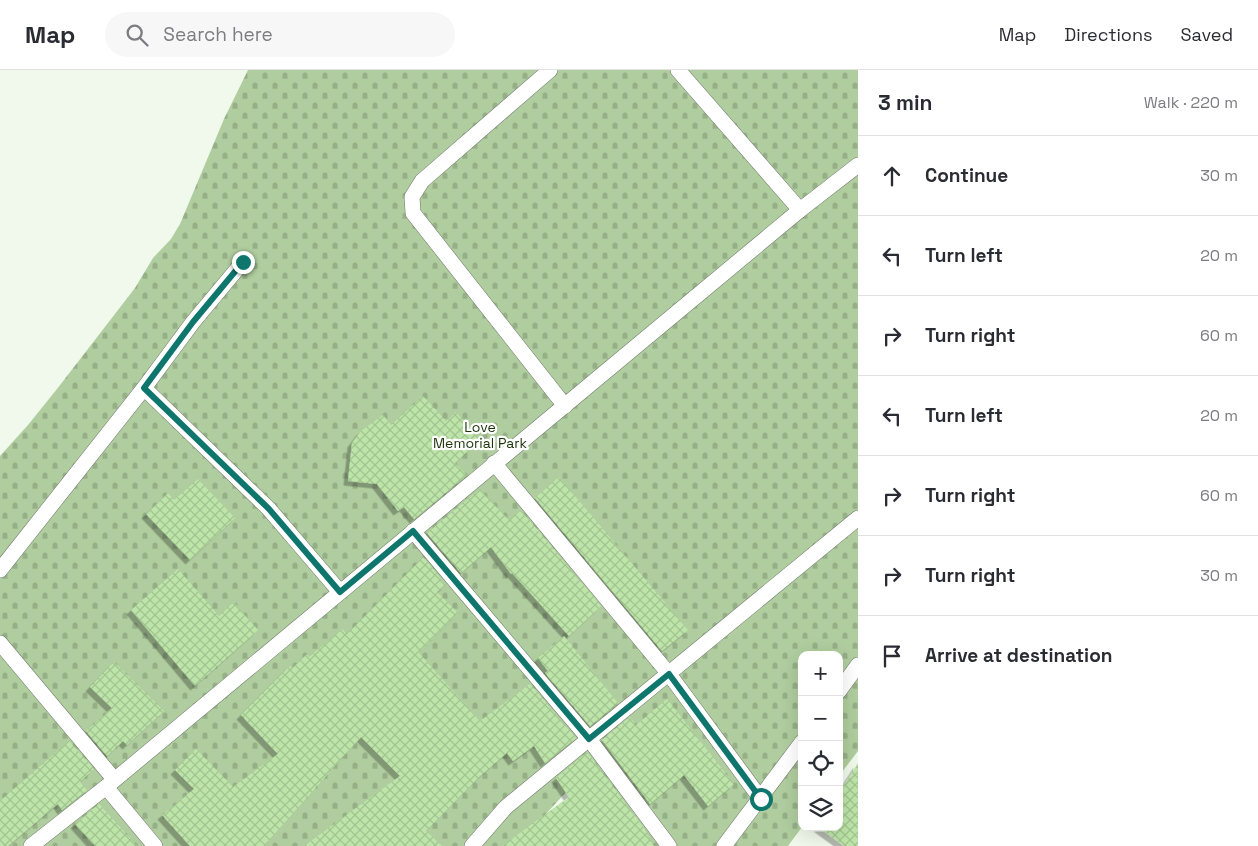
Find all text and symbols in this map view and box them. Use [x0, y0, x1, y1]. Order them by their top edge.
search box [105, 12, 455, 57]
text: Map [25, 19, 75, 50]
icon: search [123, 21, 151, 49]
text: Search here [163, 22, 273, 47]
text: Map [999, 23, 1036, 46]
text: Directions [1064, 23, 1153, 46]
text: Saved [1181, 23, 1233, 46]
text: 3 min [878, 89, 933, 116]
text: Walk · 220 m [1144, 92, 1238, 113]
icon: ahead [878, 162, 906, 190]
text: Continue [925, 163, 1008, 188]
text: 30 m [1200, 165, 1238, 186]
icon: left [878, 242, 906, 270]
text: Turn left [925, 243, 1003, 268]
text: 20 m [1200, 245, 1238, 266]
route end [232, 251, 255, 274]
icon: right [878, 322, 906, 350]
text: Turn right [925, 323, 1015, 348]
text: 60 m [1200, 325, 1238, 346]
icon: left [878, 402, 906, 430]
text: Turn left [925, 403, 1003, 428]
text: 20 m [1200, 405, 1238, 426]
park label: Love Memorial Park [433, 418, 527, 452]
icon: right [878, 482, 906, 510]
text: Turn right [925, 483, 1015, 508]
text: 60 m [1200, 485, 1238, 506]
icon: right [878, 562, 906, 590]
text: Turn right [925, 563, 1015, 588]
text: 30 m [1200, 565, 1238, 586]
icon: arrive [878, 642, 906, 670]
text: Arrive at destination [925, 643, 1113, 668]
map controls [798, 651, 843, 831]
button: + [798, 651, 843, 696]
button: − [798, 696, 843, 741]
button: locate [798, 741, 843, 786]
button: layers [798, 786, 843, 831]
route start [750, 788, 773, 811]

